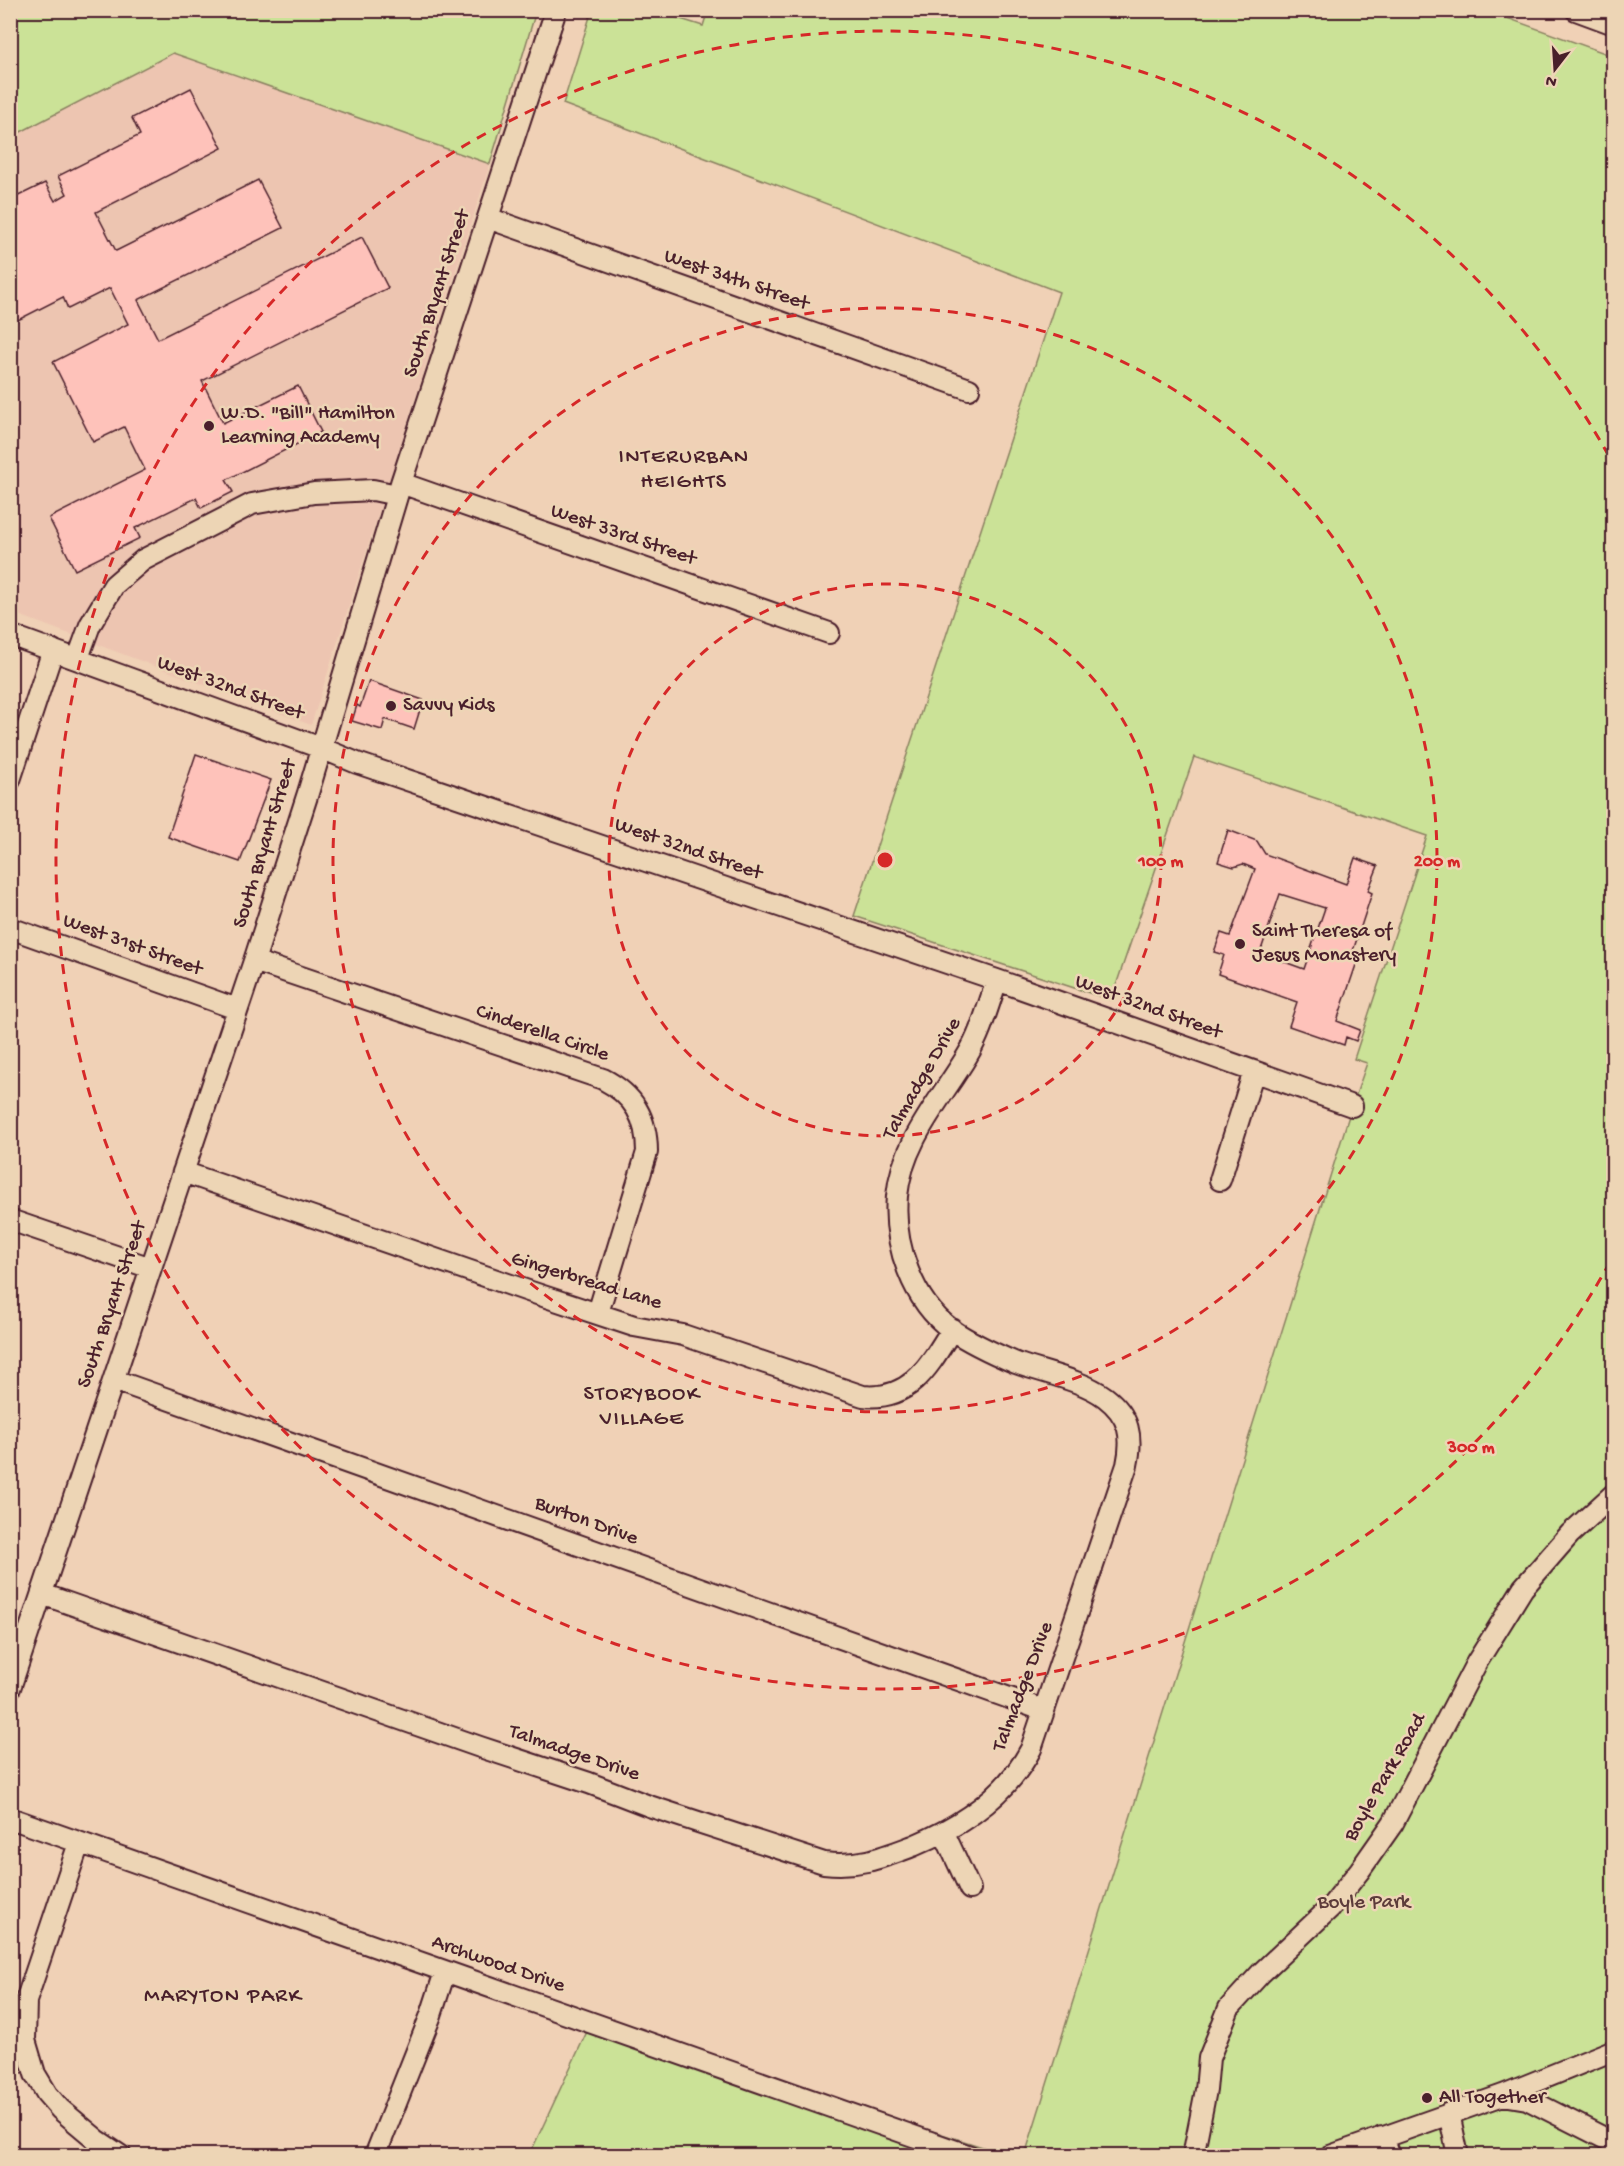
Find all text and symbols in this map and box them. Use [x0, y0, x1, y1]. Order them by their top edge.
north arrow [1525, 39, 1585, 99]
text: N [1543, 69, 1559, 91]
street label: South Bryant Street [399, 205, 478, 381]
street label: West 34th Street [660, 244, 814, 318]
place label: W.D. "Bill" Hamilton Learning Academy [221, 402, 395, 451]
marker: W.D. "Bill" Hamilton Learning Academy [202, 419, 216, 433]
district label: INTERURBAN HEIGHTS [618, 445, 750, 496]
street label: West 33rd Street [547, 499, 701, 573]
street label: West 32nd Street [153, 651, 309, 728]
place label: Savvy Kids [403, 694, 496, 719]
marker: Savvy Kids [384, 699, 398, 713]
street label: South Bryant Street [228, 754, 304, 931]
street label: West 32nd Street [611, 813, 767, 888]
centre of rings [875, 850, 895, 870]
text: 100 m [1138, 852, 1184, 873]
text: 200 m [1414, 852, 1460, 873]
street label: West 31st Street [59, 909, 207, 984]
place label: Saint Theresa of Jesus Monastery [1252, 920, 1396, 969]
marker: Saint Theresa of Jesus Monastery [1233, 937, 1247, 951]
street label: West 32nd Street [1071, 970, 1227, 1047]
street label: Cinderella Circle [472, 1000, 613, 1069]
street label: Talmadge Drive [877, 1013, 969, 1145]
street label: South Bryant Street [73, 1216, 154, 1392]
street label: Gingerbread Lane [508, 1247, 666, 1317]
district label: STORYBOOK VILLAGE [583, 1382, 702, 1433]
text: 300 m [1447, 1438, 1495, 1459]
street label: Burton Drive [530, 1491, 642, 1553]
street label: Talmadge Drive [987, 1618, 1061, 1756]
street label: Boyle Park Road [1339, 1708, 1433, 1847]
street label: Talmadge Drive [504, 1720, 644, 1788]
park label: Boyle Park [1317, 1891, 1413, 1916]
street label: Archwood Drive [428, 1930, 569, 2000]
district label: MARYTON PARK [144, 1984, 303, 2010]
place label: All Together [1439, 2086, 1547, 2111]
marker: All Together [1420, 2091, 1434, 2105]

